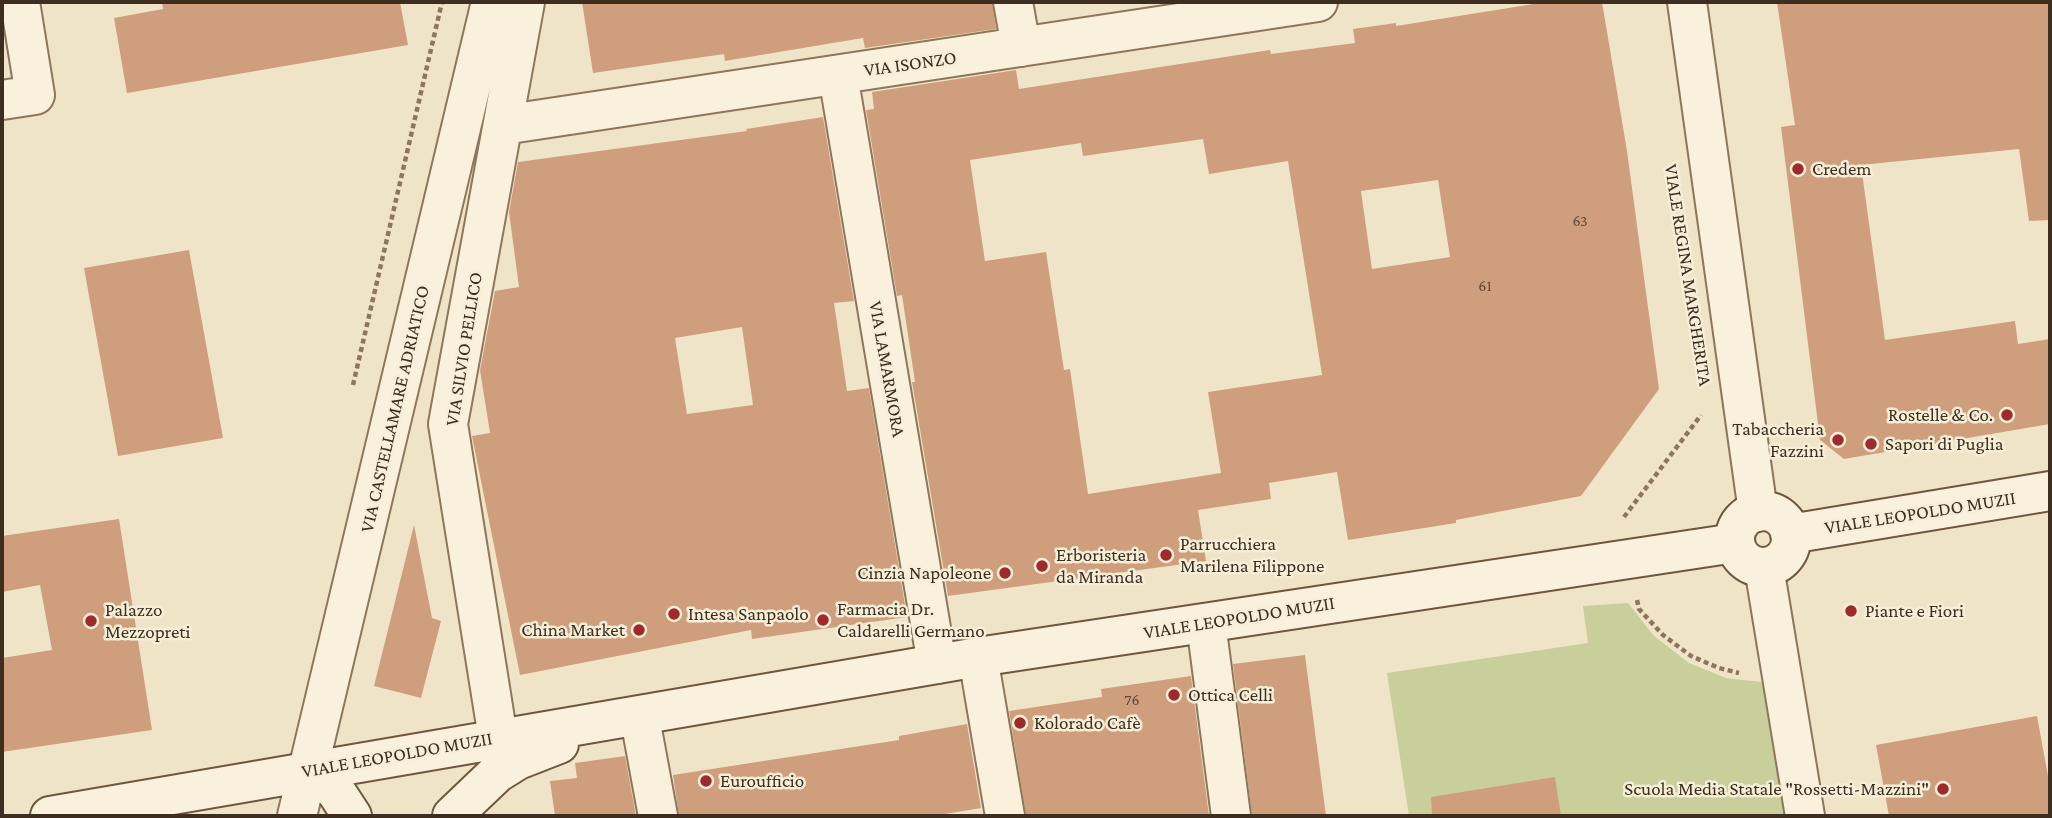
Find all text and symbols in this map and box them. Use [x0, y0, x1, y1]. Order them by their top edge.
street label: VIA ISONZO [862, 46, 958, 82]
place label: Credem [1812, 158, 1872, 180]
marker: Credem [1790, 161, 1806, 177]
street label: VIALE REGINA MARGHERITA [1659, 162, 1717, 388]
house number: 63 [1572, 211, 1588, 231]
street label: VIA SILVIO PELLICO [441, 270, 487, 428]
house number: 61 [1478, 276, 1492, 296]
street label: VIA CASTELLAMARE ADRIATICO [355, 283, 435, 535]
street label: VIA LAMARMORA [864, 299, 910, 439]
place label: Rostelle & Co. [1888, 404, 1993, 426]
marker: Rostelle & Co. [1999, 407, 2015, 423]
place label: Tabaccheria Fazzini [1732, 418, 1824, 462]
marker: Tabaccheria Fazzini [1830, 432, 1846, 448]
place label: Sapori di Puglia [1885, 433, 2003, 455]
marker: Sapori di Puglia [1863, 436, 1879, 452]
street label: VIALE LEOPOLDO MUZII [1823, 487, 2017, 539]
place label: Parrucchiera Marilena Filippone [1180, 533, 1324, 577]
place label: Erboristeria da Miranda [1056, 544, 1146, 588]
marker: Parrucchiera Marilena Filippone [1158, 547, 1174, 563]
marker: Erboristeria da Miranda [1034, 558, 1050, 574]
place label: Cinzia Napoleone [857, 562, 991, 584]
marker: Cinzia Napoleone [997, 565, 1013, 581]
street label: VIALE LEOPOLDO MUZII [1142, 592, 1336, 644]
place label: Farmacia Dr. Caldarelli Germano [837, 598, 985, 642]
place label: Palazzo Mezzopreti [105, 599, 191, 643]
place label: Piante e Fiori [1865, 600, 1964, 622]
place label: Intesa Sanpaolo [688, 603, 809, 625]
marker: Piante e Fiori [1843, 603, 1859, 619]
marker: Intesa Sanpaolo [666, 606, 682, 622]
marker: Farmacia Dr. Caldarelli Germano [815, 612, 831, 628]
marker: Palazzo Mezzopreti [83, 613, 99, 629]
place label: China Market [521, 619, 625, 641]
marker: China Market [631, 622, 647, 638]
place label: Ottica Celli [1188, 684, 1273, 706]
marker: Ottica Celli [1166, 687, 1182, 703]
house number: 76 [1124, 690, 1140, 710]
place label: Kolorado Cafè [1034, 712, 1140, 734]
marker: Kolorado Cafè [1012, 715, 1028, 731]
street label: VIALE LEOPOLDO MUZII [300, 727, 494, 783]
place label: Euroufficio [720, 770, 804, 792]
marker: Euroufficio [698, 773, 714, 789]
place label: Scuola Media Statale "Rossetti-Mazzini" [1624, 778, 1929, 800]
marker: Scuola Media Statale "Rossetti-Mazzini" [1935, 781, 1951, 797]

